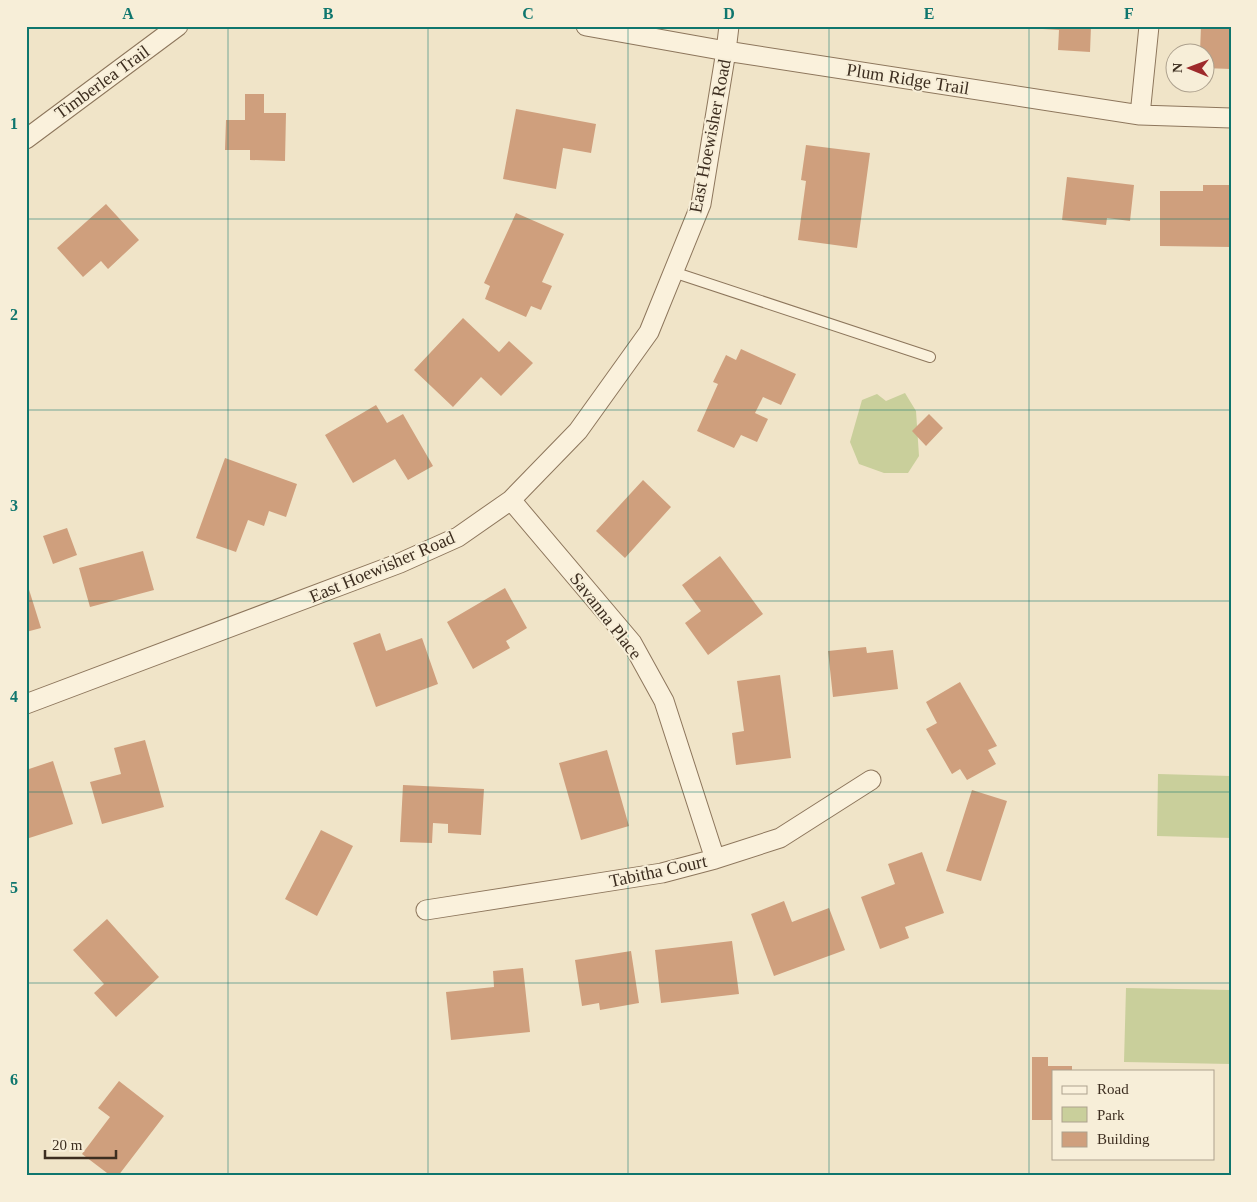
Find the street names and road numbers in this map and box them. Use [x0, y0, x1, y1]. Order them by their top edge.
street label: Timberlea Trail [51, 41, 153, 123]
street label: East Hoewisher Road [685, 58, 735, 214]
street label: Plum Ridge Trail [845, 59, 971, 99]
street label: East Hoewisher Road [306, 527, 458, 607]
street label: Savanna Place [566, 569, 646, 663]
street label: Tabitha Court [607, 851, 709, 891]

